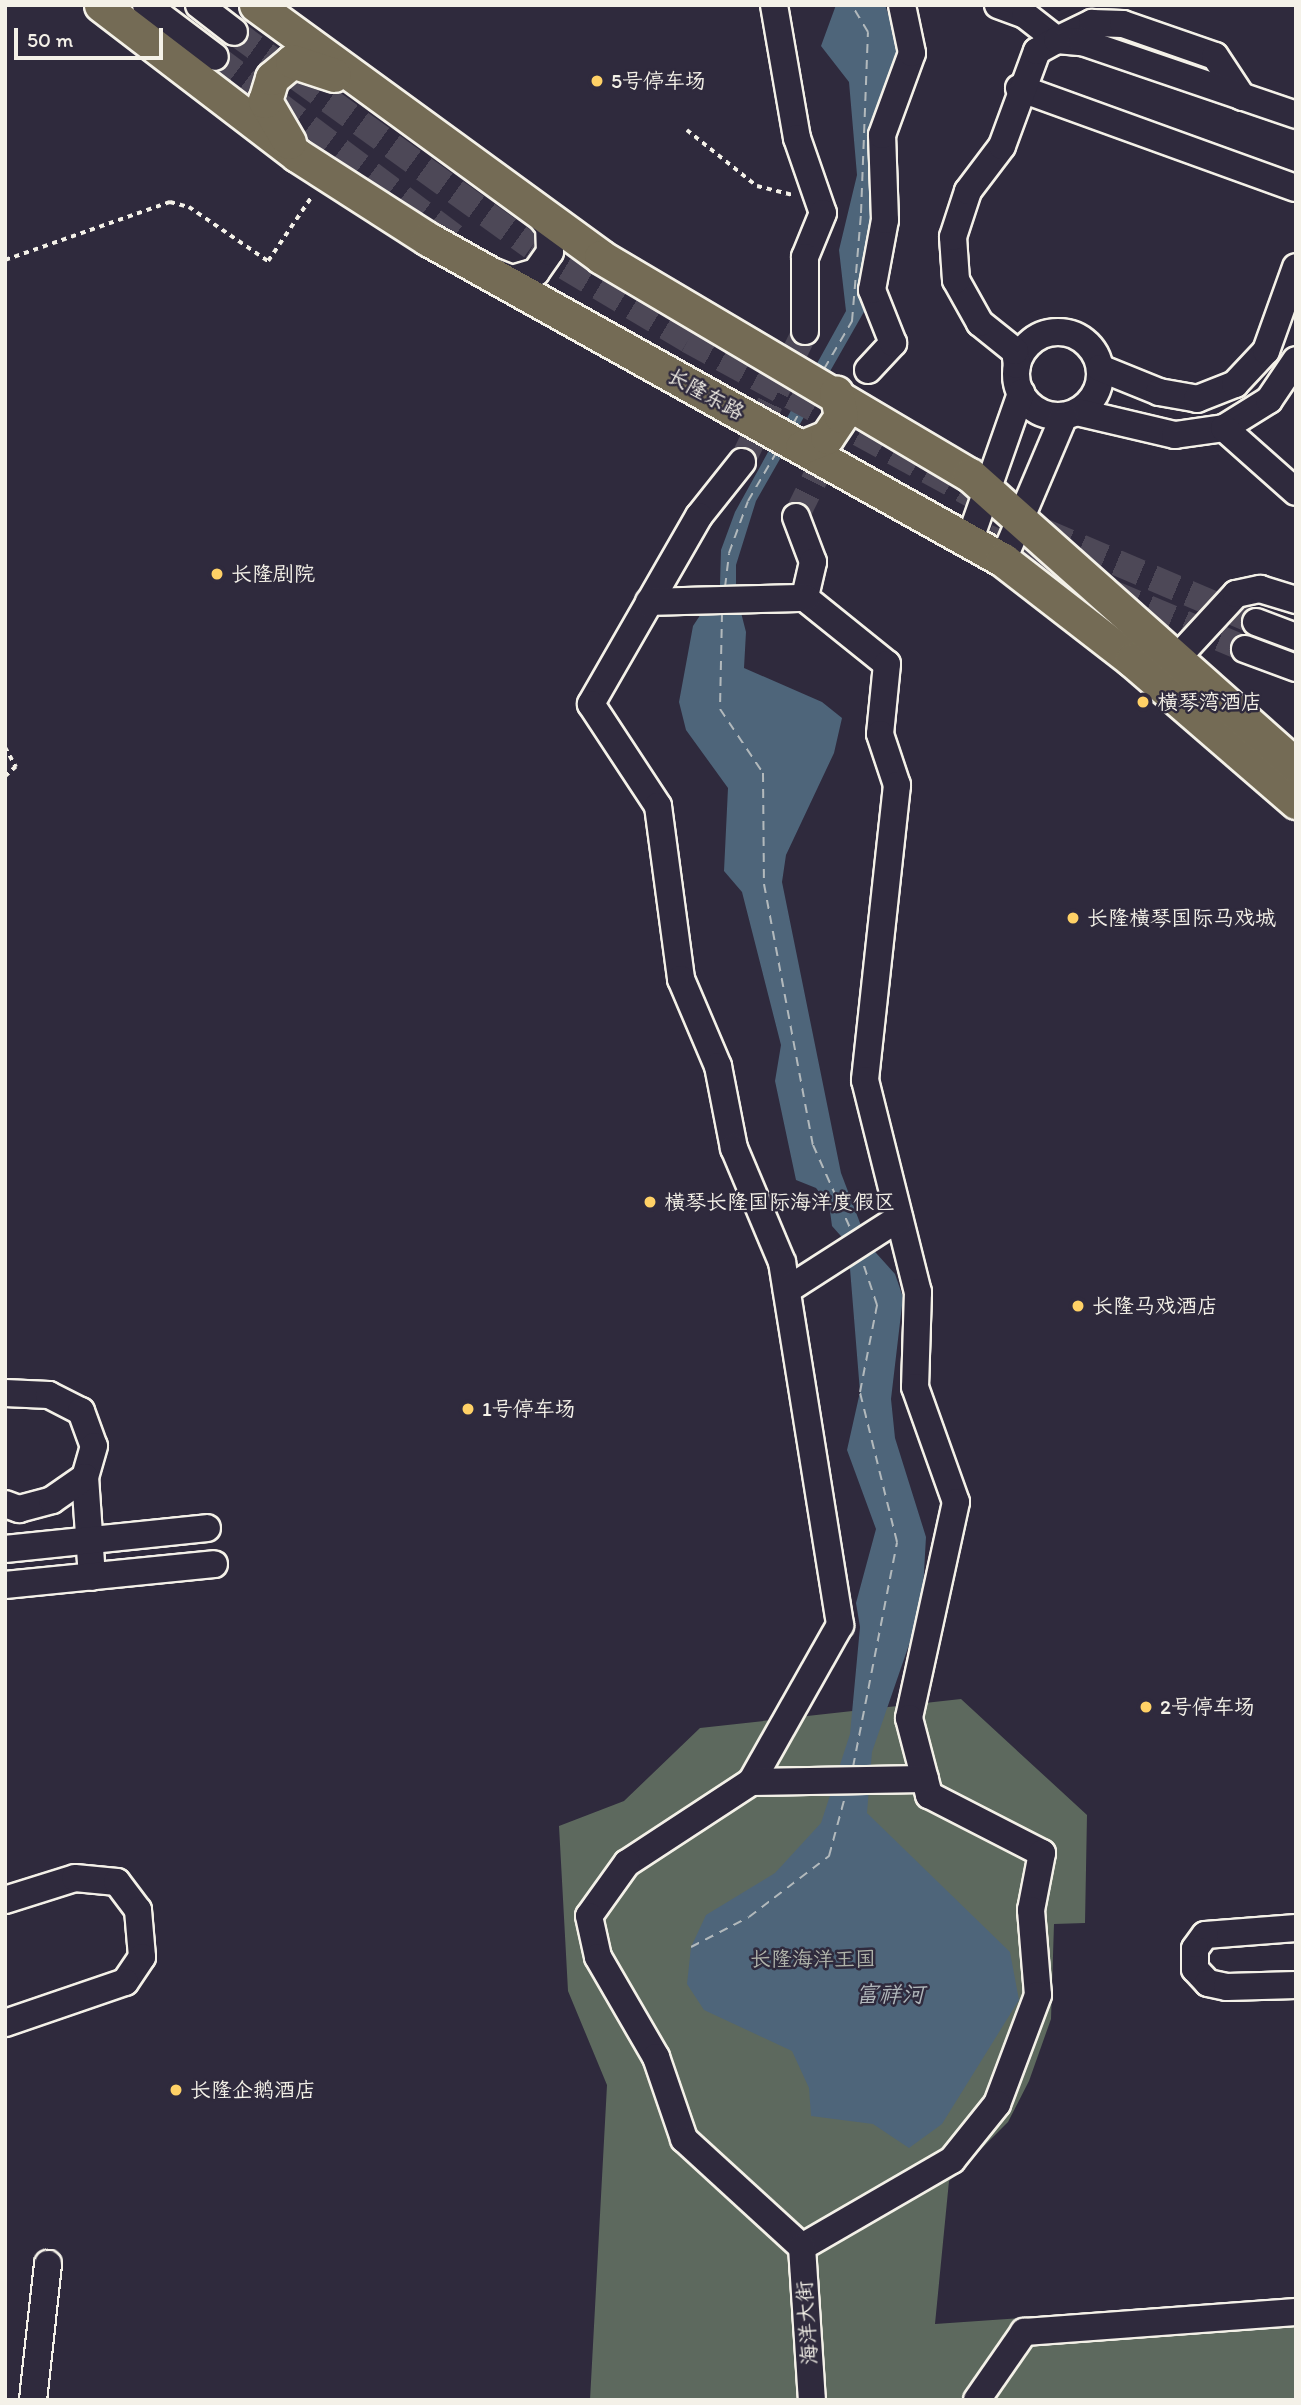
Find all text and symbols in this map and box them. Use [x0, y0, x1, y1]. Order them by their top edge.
scale bar [18, 14, 166, 58]
text: 50 m [27, 27, 73, 52]
place label: 5号停车场 [611, 68, 706, 94]
marker: 5号停车场 [589, 73, 605, 89]
street label: 长隆东路 [663, 363, 749, 425]
place label: 长隆剧院 [231, 561, 315, 587]
marker: 长隆剧院 [209, 566, 225, 582]
place label: 横琴湾酒店 [1157, 689, 1262, 715]
marker: 横琴湾酒店 [1135, 694, 1151, 710]
place label: 长隆横琴国际马戏城 [1087, 905, 1276, 931]
marker: 长隆横琴国际马戏城 [1065, 910, 1081, 926]
place label: 横琴长隆国际海洋度假区 [664, 1189, 895, 1215]
marker: 横琴长隆国际海洋度假区 [642, 1194, 658, 1210]
place label: 长隆马戏酒店 [1092, 1293, 1218, 1319]
marker: 长隆马戏酒店 [1070, 1298, 1086, 1314]
place label: 1号停车场 [482, 1396, 576, 1422]
marker: 1号停车场 [460, 1401, 476, 1417]
place label: 2号停车场 [1160, 1694, 1255, 1720]
marker: 2号停车场 [1138, 1699, 1154, 1715]
park label: 长隆海洋王国 [750, 1946, 876, 1972]
water label: 富祥河 [856, 1980, 924, 2008]
place label: 长隆企鹅酒店 [190, 2077, 316, 2103]
marker: 长隆企鹅酒店 [168, 2082, 184, 2098]
street label: 海洋大街 [792, 2280, 822, 2366]

